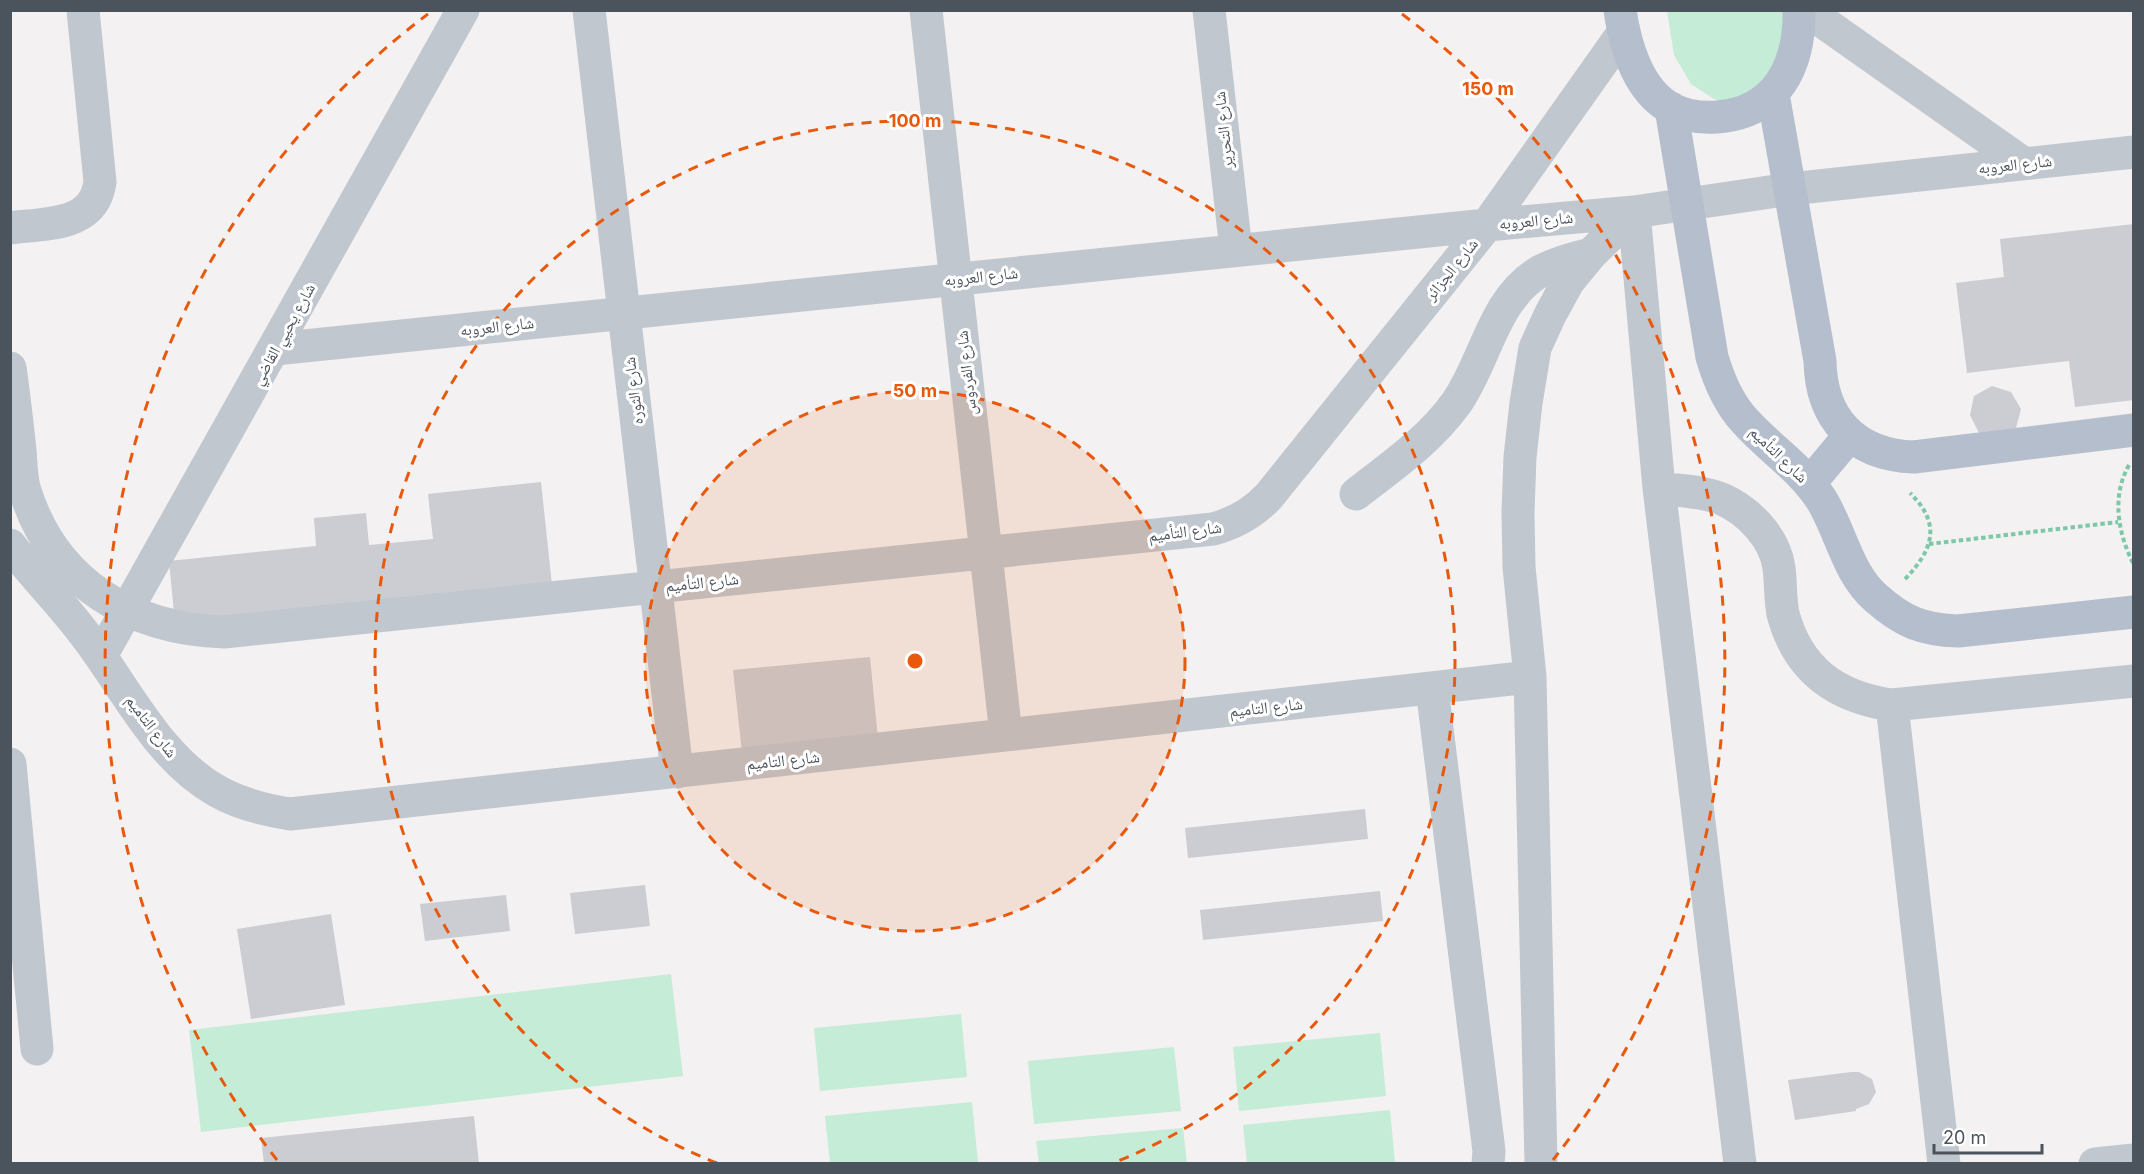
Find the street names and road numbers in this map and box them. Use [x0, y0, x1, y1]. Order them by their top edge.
street label: شارع التحرير [1209, 91, 1238, 170]
street label: شارع العروبه [1977, 150, 2053, 179]
street label: شارع العروبه [1498, 207, 1574, 234]
street label: شارع الجزائر [1419, 234, 1483, 305]
street label: شارع العروبه [943, 262, 1019, 291]
street label: شارع يحيي القاضي [247, 280, 322, 390]
street label: شارع العروبه [459, 312, 535, 341]
street label: شارع الفردوس [952, 330, 981, 416]
street label: شارع الثوره [619, 356, 648, 426]
street label: شارع التأميم [1745, 421, 1812, 487]
street label: شارع التأميم [1147, 517, 1223, 546]
street label: شارع التأميم [664, 568, 740, 597]
street label: شارع التاميم [121, 691, 182, 762]
street label: شارع التاميم [1228, 693, 1304, 722]
street label: شارع التاميم [745, 746, 821, 775]

